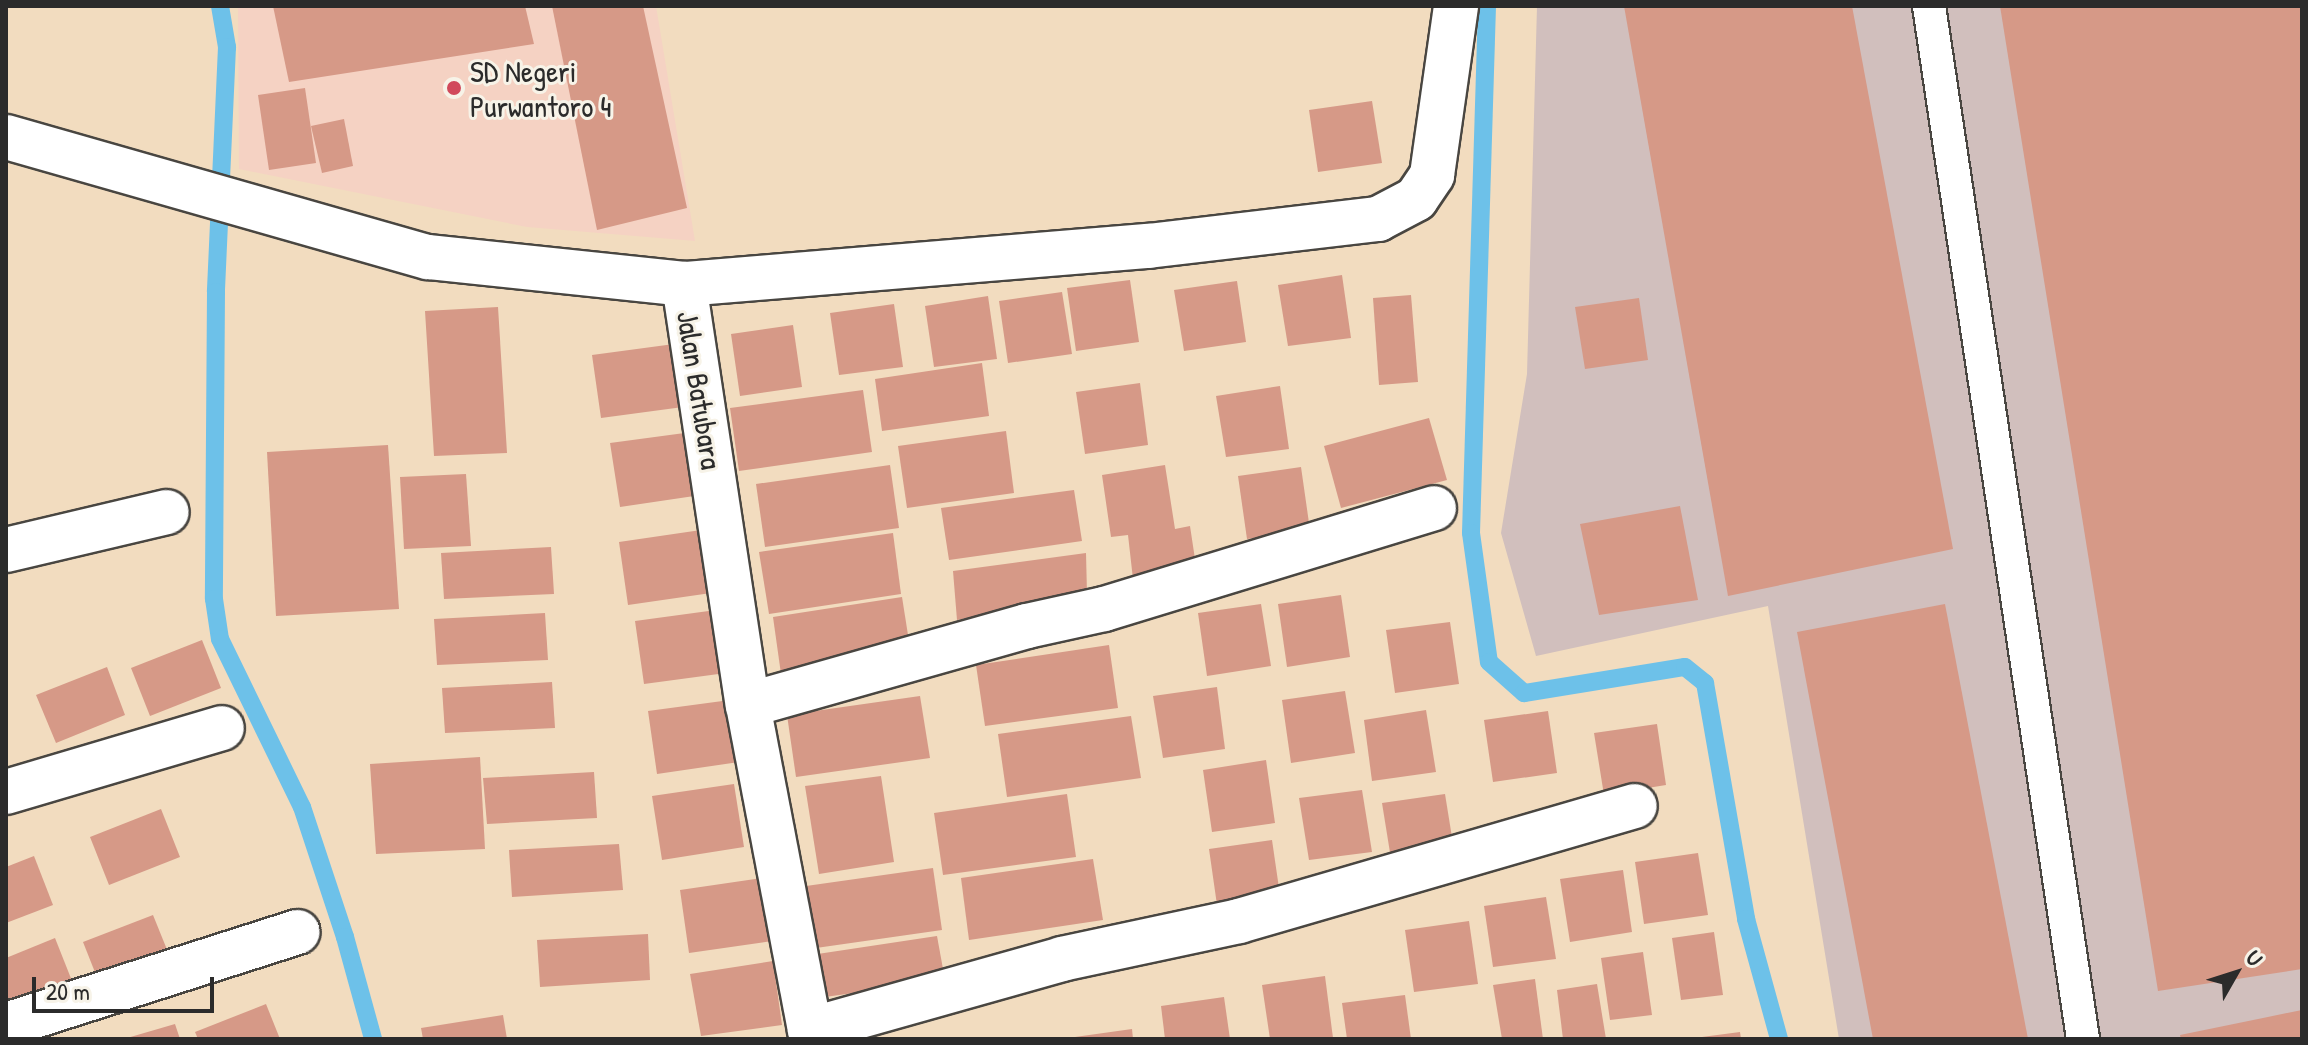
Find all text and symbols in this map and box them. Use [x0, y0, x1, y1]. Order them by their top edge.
place label: SD Negeri Purwantoro 4 [470, 53, 611, 124]
marker: SD Negeri Purwantoro 4 [445, 79, 463, 97]
street label: Jalan Batubara [670, 308, 730, 472]
north arrow [2196, 933, 2276, 1013]
text: U [2239, 944, 2270, 972]
scale bar [36, 961, 218, 1011]
text: 20 m [46, 975, 90, 1007]

